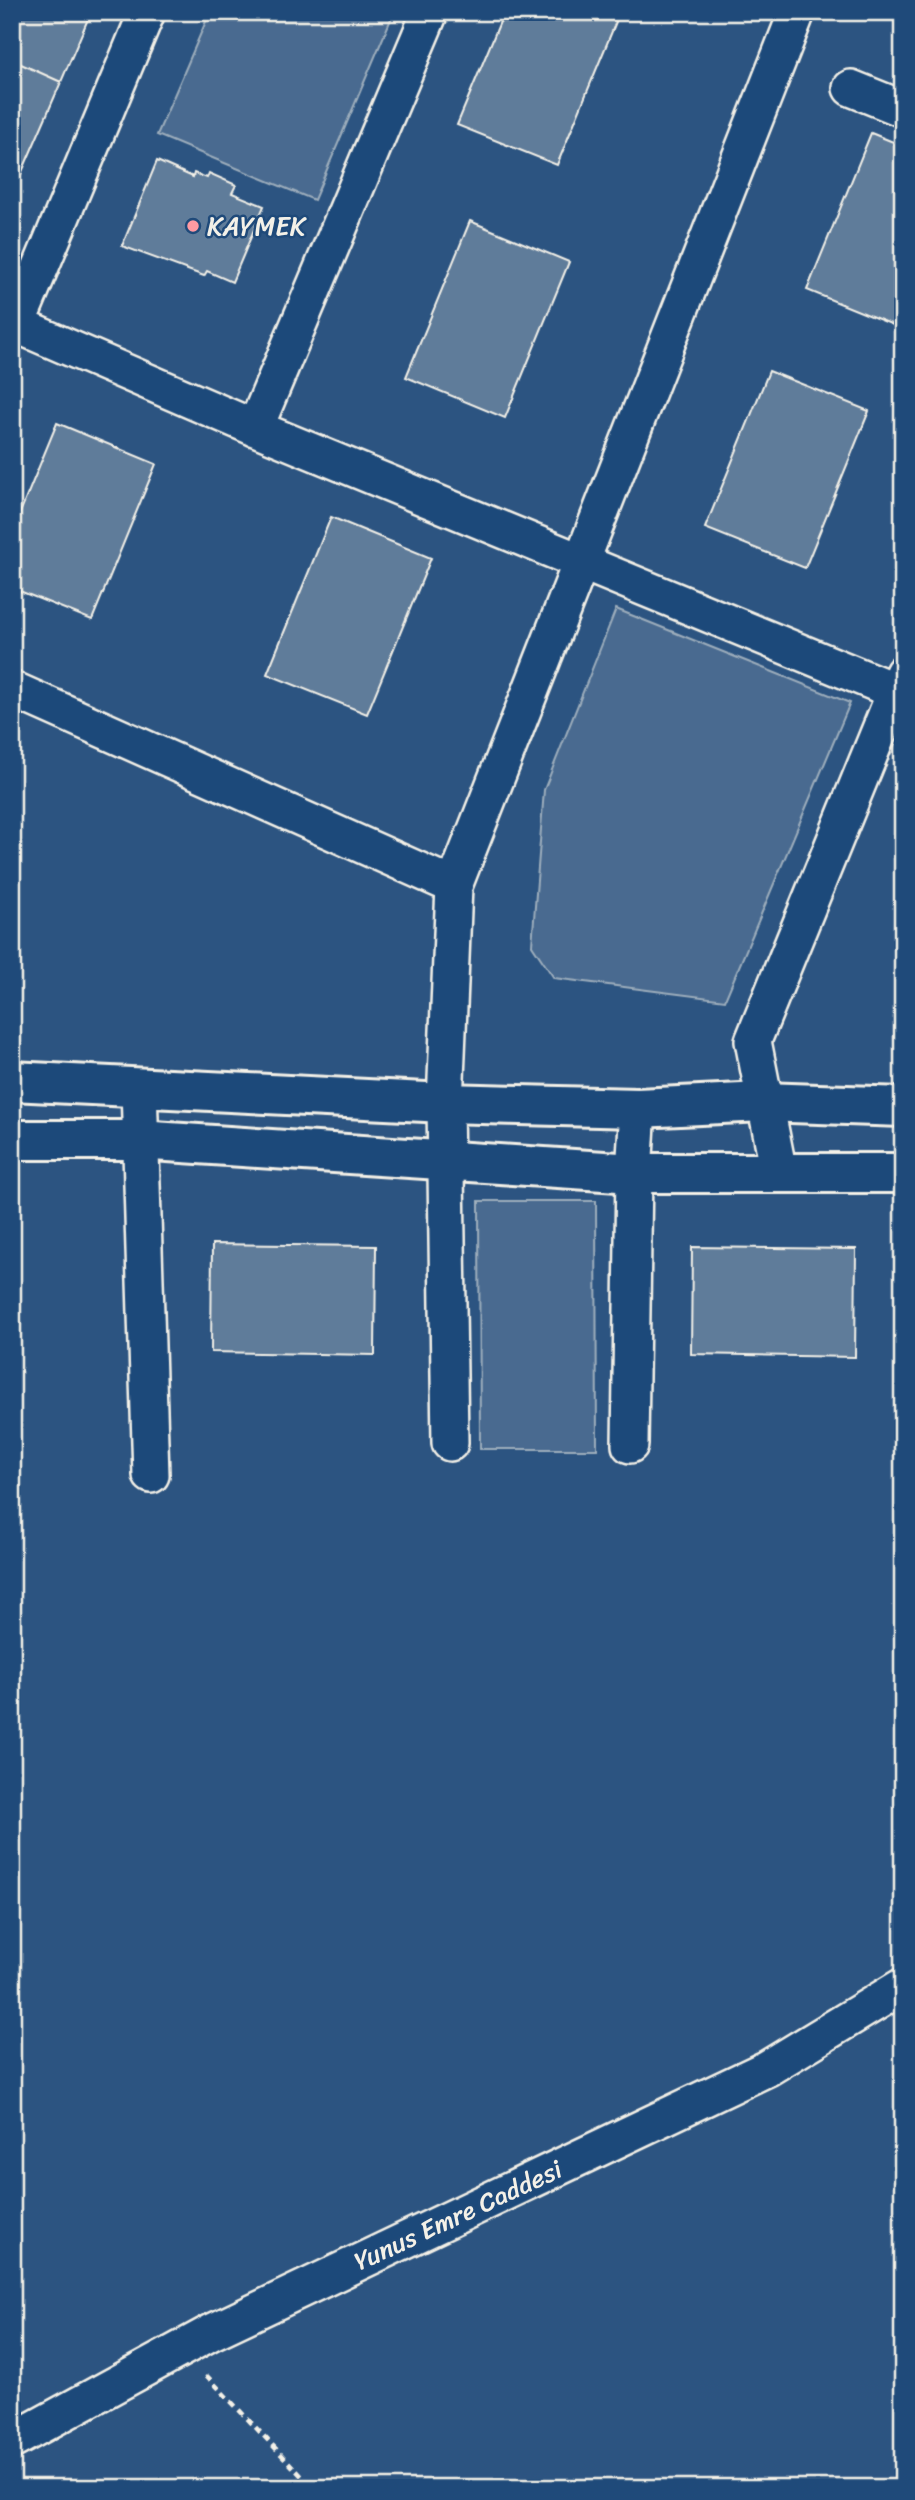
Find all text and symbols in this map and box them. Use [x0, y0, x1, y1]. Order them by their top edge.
place label: KAYMEK [207, 203, 307, 249]
marker: KAYMEK [185, 218, 201, 234]
street label: Yunus Emre Caddesi [346, 2146, 571, 2284]

